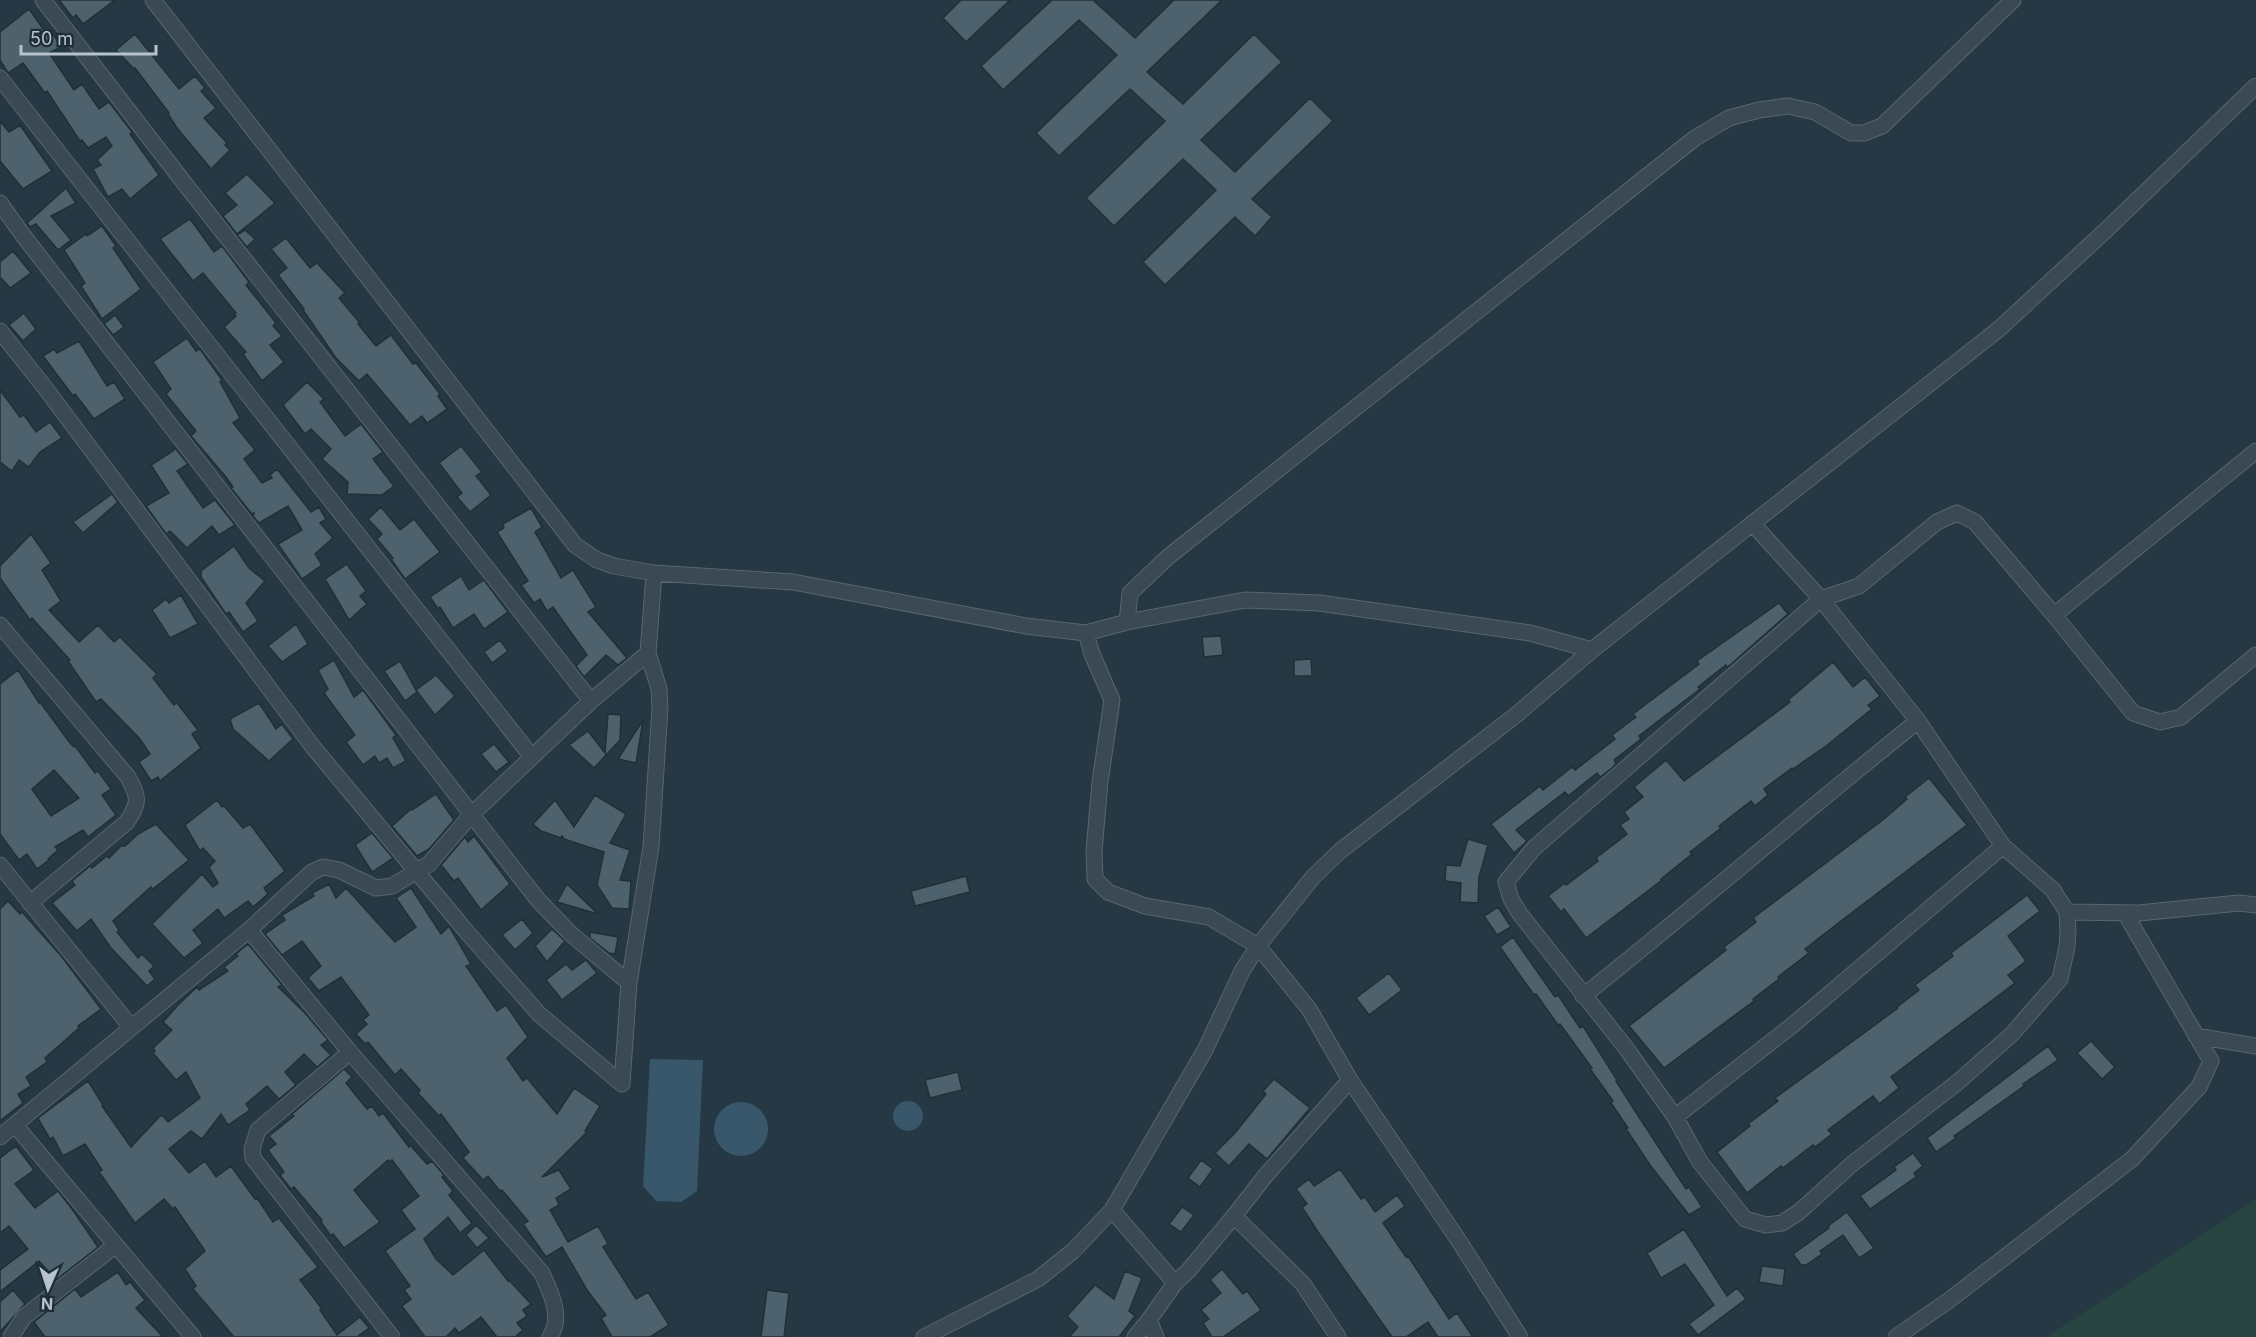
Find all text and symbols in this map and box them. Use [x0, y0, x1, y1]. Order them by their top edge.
scale bar [21, 18, 156, 56]
text: 50 m [30, 28, 73, 49]
north arrow [18, 1259, 78, 1319]
text: N [41, 1294, 54, 1314]

